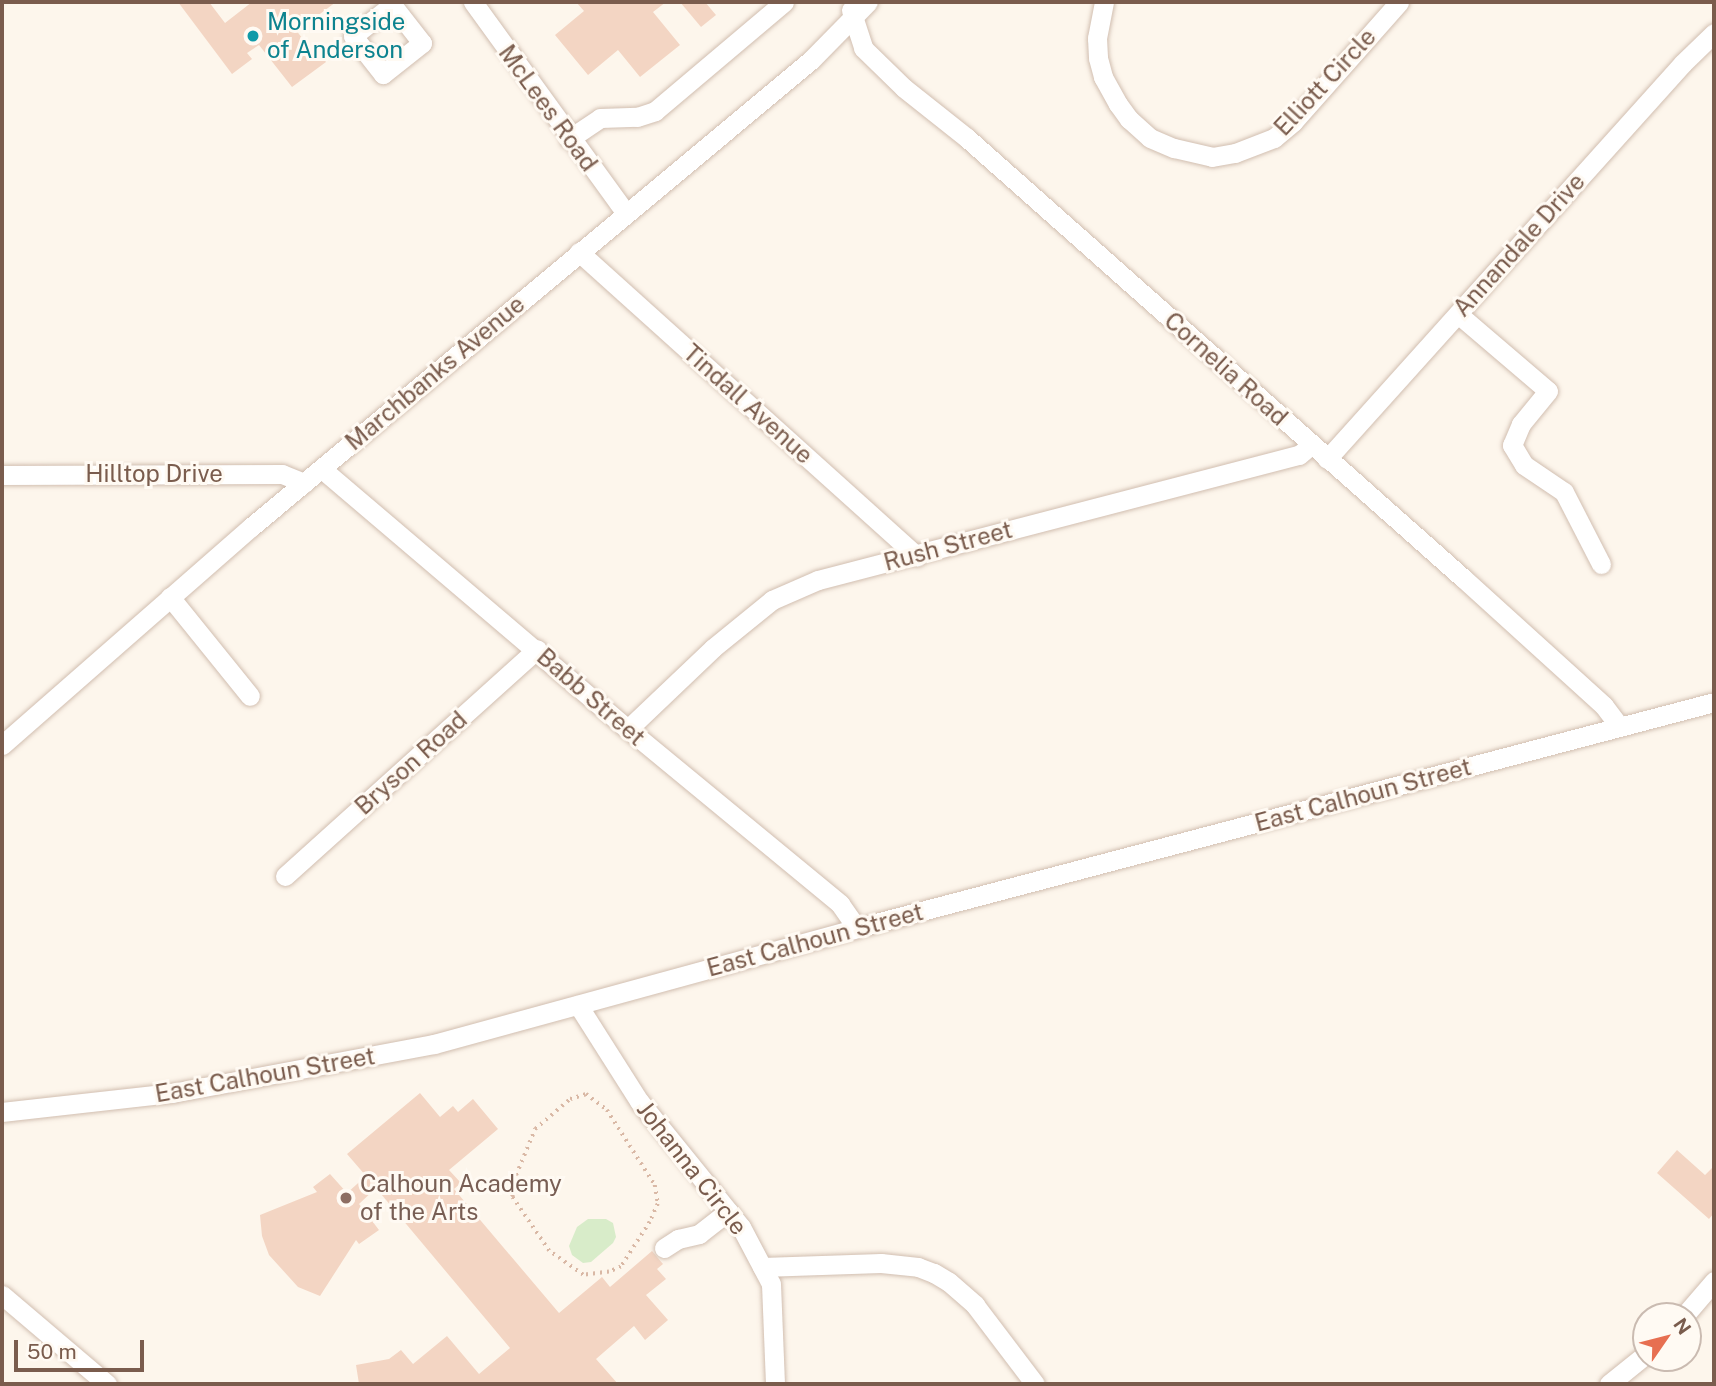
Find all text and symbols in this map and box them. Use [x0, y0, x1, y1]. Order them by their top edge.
place label: Morningside of Anderson [267, 8, 405, 64]
street label: Elliott Circle [1268, 22, 1382, 142]
marker: Morningside of Anderson [245, 28, 261, 44]
street label: McLees Road [492, 39, 604, 177]
street label: Annandale Drive [1447, 167, 1591, 323]
street label: Marchbanks Avenue [339, 290, 531, 456]
street label: Cornelia Road [1158, 306, 1294, 432]
street label: Tindall Avenue [677, 338, 819, 470]
street label: Hilltop Drive [85, 460, 223, 488]
street label: Rush Street [881, 515, 1015, 577]
street label: Babb Street [531, 642, 651, 752]
street label: Bryson Road [349, 705, 473, 821]
street label: East Calhoun Street [1252, 752, 1474, 838]
street label: East Calhoun Street [704, 897, 926, 983]
street label: East Calhoun Street [153, 1041, 377, 1109]
street label: Johanna Circle [631, 1095, 753, 1241]
place label: Calhoun Academy of the Arts [360, 1170, 562, 1226]
marker: Calhoun Academy of the Arts [338, 1190, 354, 1206]
north arrow [1632, 1302, 1702, 1372]
text: N [1669, 1314, 1696, 1338]
scale bar [18, 1326, 147, 1370]
text: 50 m [27, 1339, 77, 1364]

